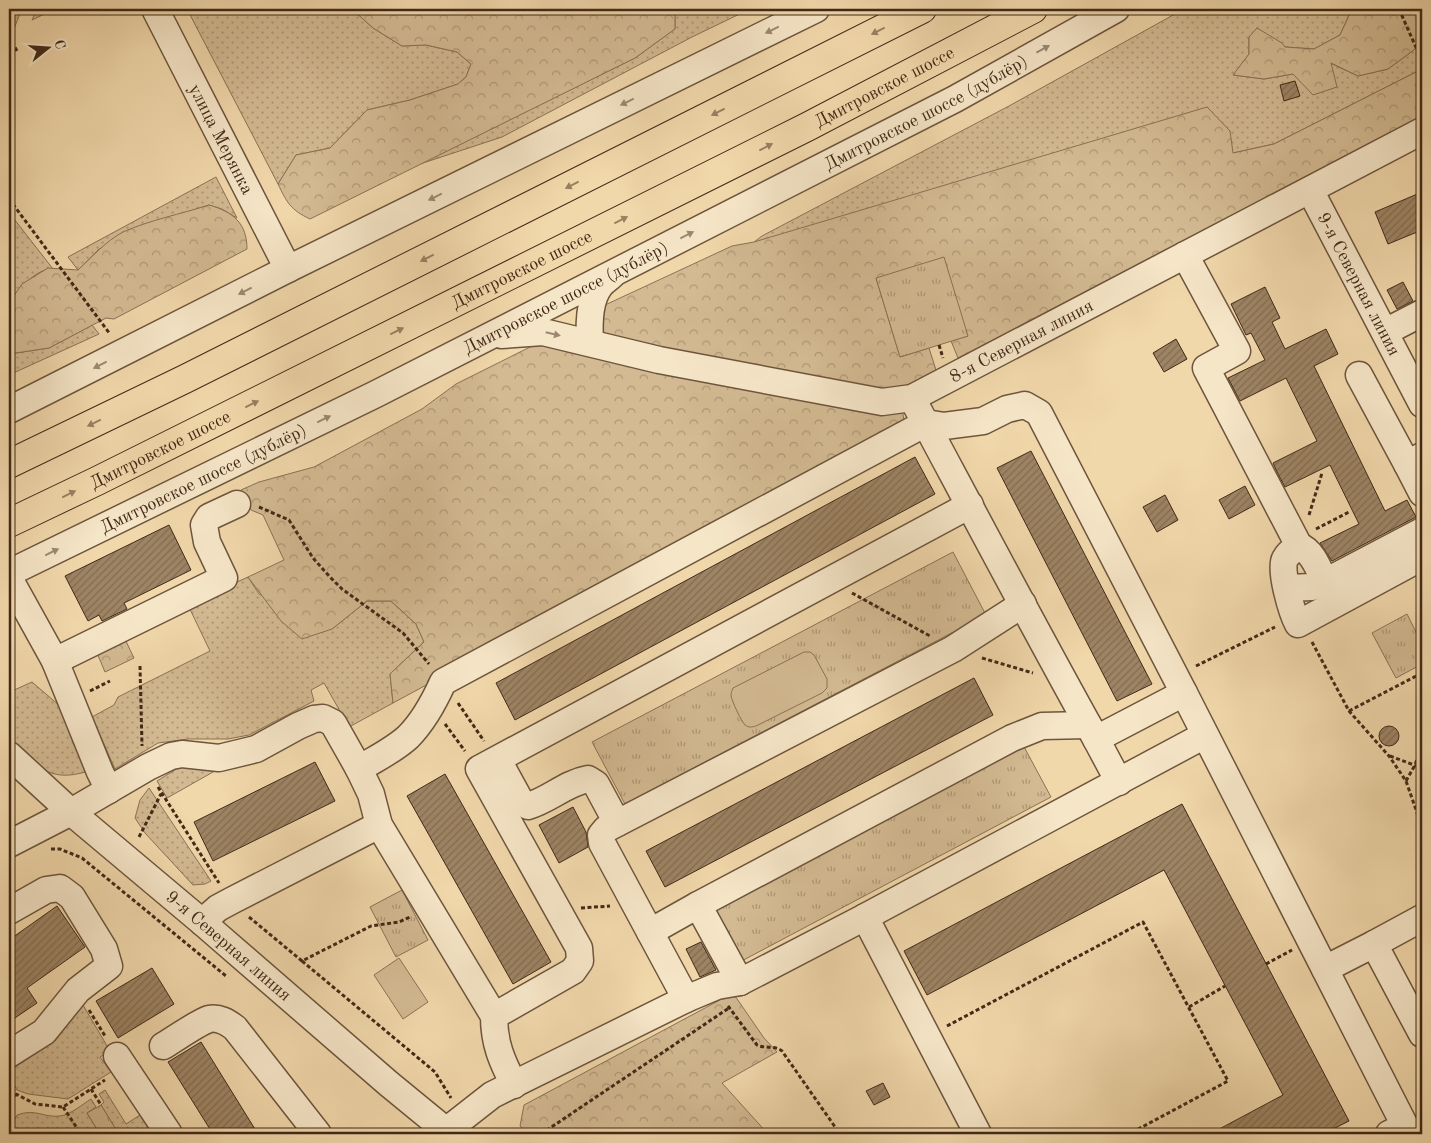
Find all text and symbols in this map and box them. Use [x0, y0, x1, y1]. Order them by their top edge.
north arrow [22, 22, 72, 72]
one-way arrow [765, 26, 780, 34]
one-way arrow [871, 27, 886, 35]
text: С [51, 38, 68, 51]
street label: Дмитровское шоссе [812, 44, 957, 131]
one-way arrow [1037, 45, 1050, 54]
street label: Дмитровское шоссе (дублёр) [822, 51, 1031, 174]
street label: улица Мерянка [185, 81, 256, 198]
one-way arrow [620, 98, 634, 106]
one-way arrow [711, 109, 725, 117]
one-way arrow [759, 143, 773, 151]
one-way arrow [565, 181, 580, 189]
one-way arrow [428, 193, 442, 201]
street label: 9-я Северная линия [1313, 210, 1403, 359]
one-way arrow [614, 215, 628, 223]
street label: Дмитровское шоссе [449, 228, 595, 313]
one-way arrow [680, 231, 694, 239]
street label: Дмитровское шоссе (дублёр) [461, 238, 671, 358]
one-way arrow [420, 254, 434, 262]
one-way arrow [238, 287, 252, 295]
street label: 8-я Северная линия [947, 297, 1096, 387]
one-way arrow [390, 327, 404, 335]
one-way arrow [546, 330, 561, 338]
one-way arrow [93, 361, 107, 369]
one-way arrow [244, 400, 259, 408]
street label: Дмитровское шоссе [87, 408, 234, 493]
one-way arrow [317, 415, 331, 423]
one-way arrow [87, 419, 101, 427]
street label: Дмитровское шоссе (дублёр) [98, 420, 310, 537]
one-way arrow [61, 490, 76, 499]
one-way arrow [45, 548, 60, 556]
street label: 9-я Северная линия [162, 888, 294, 1005]

